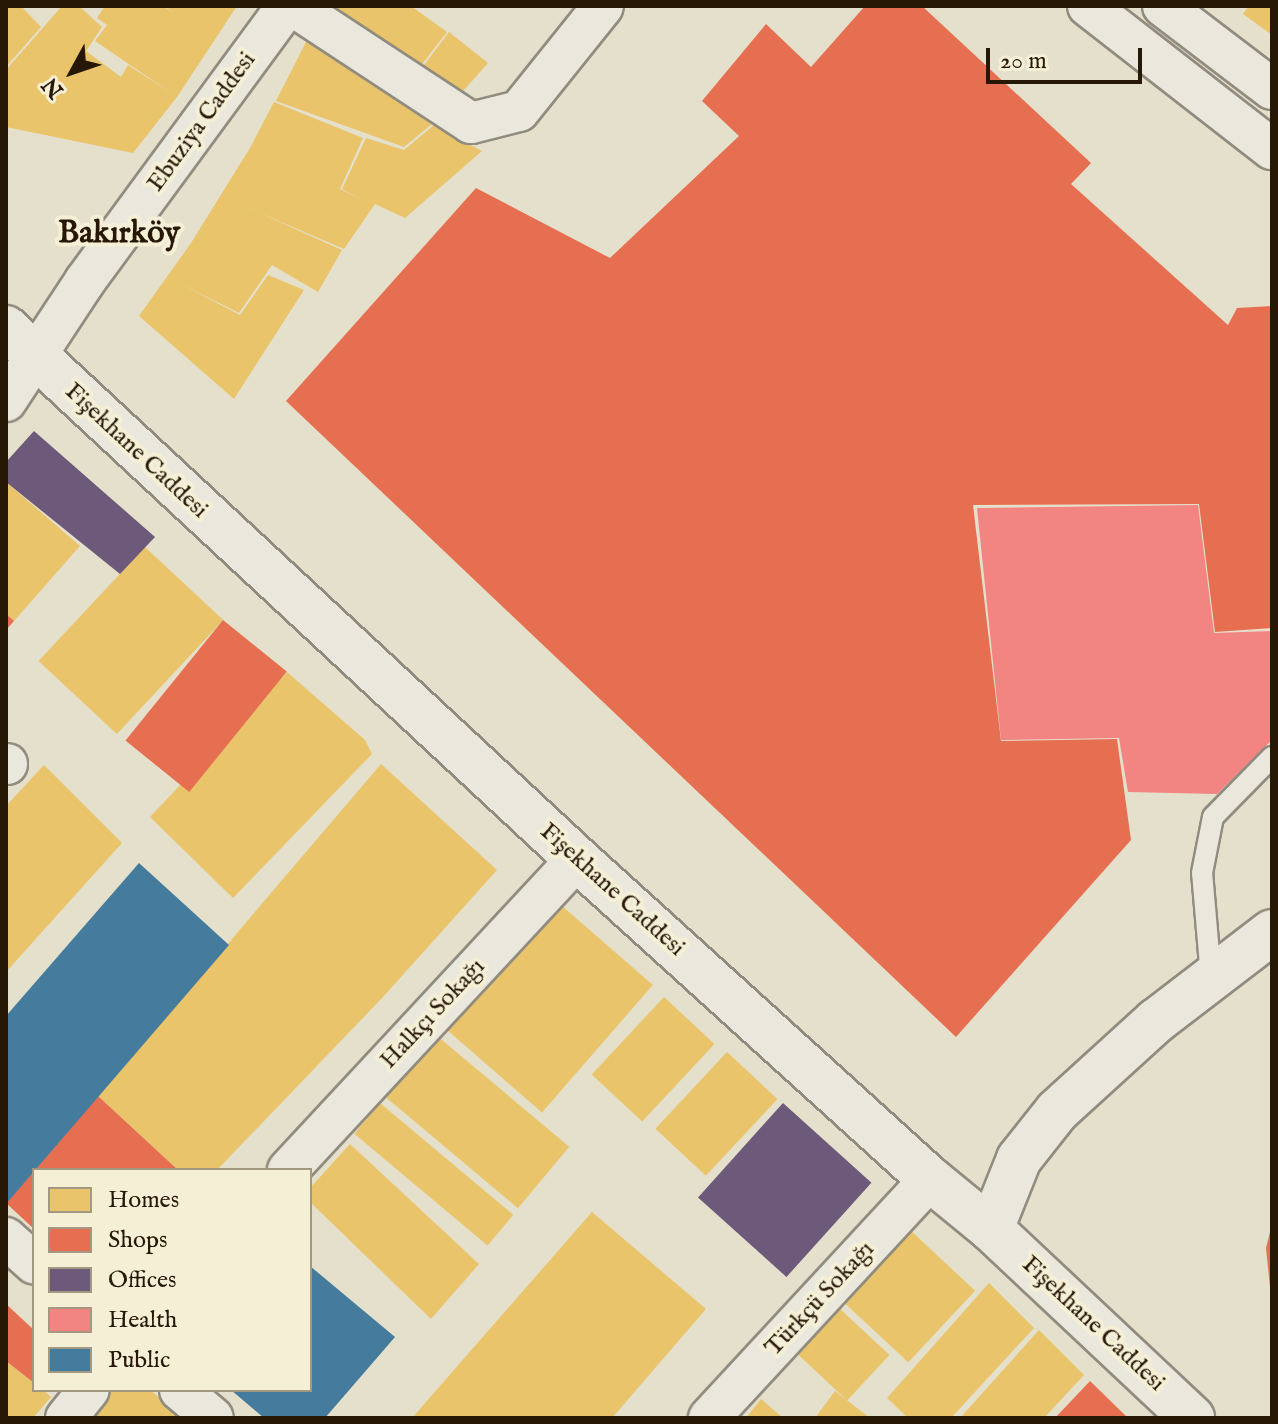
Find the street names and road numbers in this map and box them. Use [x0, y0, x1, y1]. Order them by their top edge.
street label: Ebuziya Caddesi [142, 47, 262, 197]
street label: Fişekhane Caddesi [58, 377, 214, 525]
street label: Fişekhane Caddesi [534, 817, 690, 963]
street label: Halkçı Sokağı [375, 953, 491, 1075]
street label: Türkçü Sokağı [759, 1236, 881, 1362]
street label: Fişekhane Caddesi [1015, 1250, 1171, 1398]

